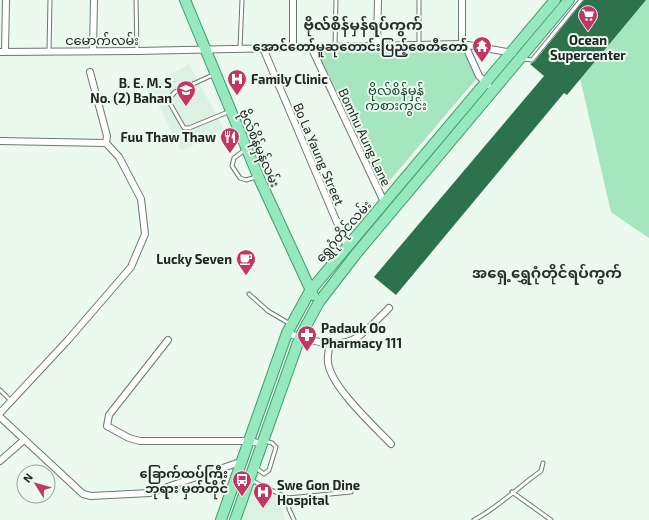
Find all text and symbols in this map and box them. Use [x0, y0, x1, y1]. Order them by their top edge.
supermarket icon: Ocean Supercenter [577, 4, 599, 32]
district label: ဗိုလ်စိန်မှန်ရပ်ကွက် [303, 15, 423, 37]
street label: ငမောက်လမ်း [65, 32, 139, 48]
place label: Ocean Supercenter [550, 32, 626, 63]
temple icon: အောင်တော်မူဆုတောင်းပြည့်စေတီတော် [471, 35, 493, 63]
place label: အောင်တော်မူဆုတောင်းပြည့်စေတီတော် [253, 37, 468, 58]
hospital icon: Family Clinic [226, 68, 248, 96]
place label: Family Clinic [251, 71, 328, 87]
place label: B. E. M. S No. (2) Bahan [90, 75, 172, 106]
school or university icon: B. E. M. S No. (2) Bahan [175, 79, 197, 107]
park label: ဗိုလ်စိန်မှန် ကစားကွင်း [365, 82, 427, 116]
street label: Bomhu Aung Lane [335, 86, 395, 188]
street label: Bo La Yaung Street [290, 100, 348, 208]
street label: ဗိုလ်စိန်မှန်လမ်း [234, 106, 284, 191]
restaurant icon: Fuu Thaw Thaw [219, 126, 241, 154]
place label: Fuu Thaw Thaw [121, 129, 216, 145]
street label: ရွှေဂုံတိုင်လမ်း [312, 197, 376, 267]
cafe icon: Lucky Seven [235, 248, 257, 276]
place label: Lucky Seven [156, 251, 232, 267]
district label: အရှေ့ရွှေဂုံတိုင်ရပ်ကွက် [472, 263, 622, 285]
place label: Padauk Oo Pharmacy 111 [321, 320, 402, 351]
pharmacy icon: Padauk Oo Pharmacy 111 [296, 324, 318, 352]
north arrow [16, 464, 56, 504]
place label: ခြောက်ထပ်ကြီး ဘုရား မှတ်တိုင် [139, 464, 228, 500]
bus stop icon: ခြောက်ထပ်ကြီး ဘုရား မှတ်တိုင် [231, 469, 253, 497]
text: N [20, 471, 35, 485]
place label: Swe Gon Dine Hospital [277, 477, 360, 508]
hospital icon: Swe Gon Dine Hospital [252, 481, 274, 509]

